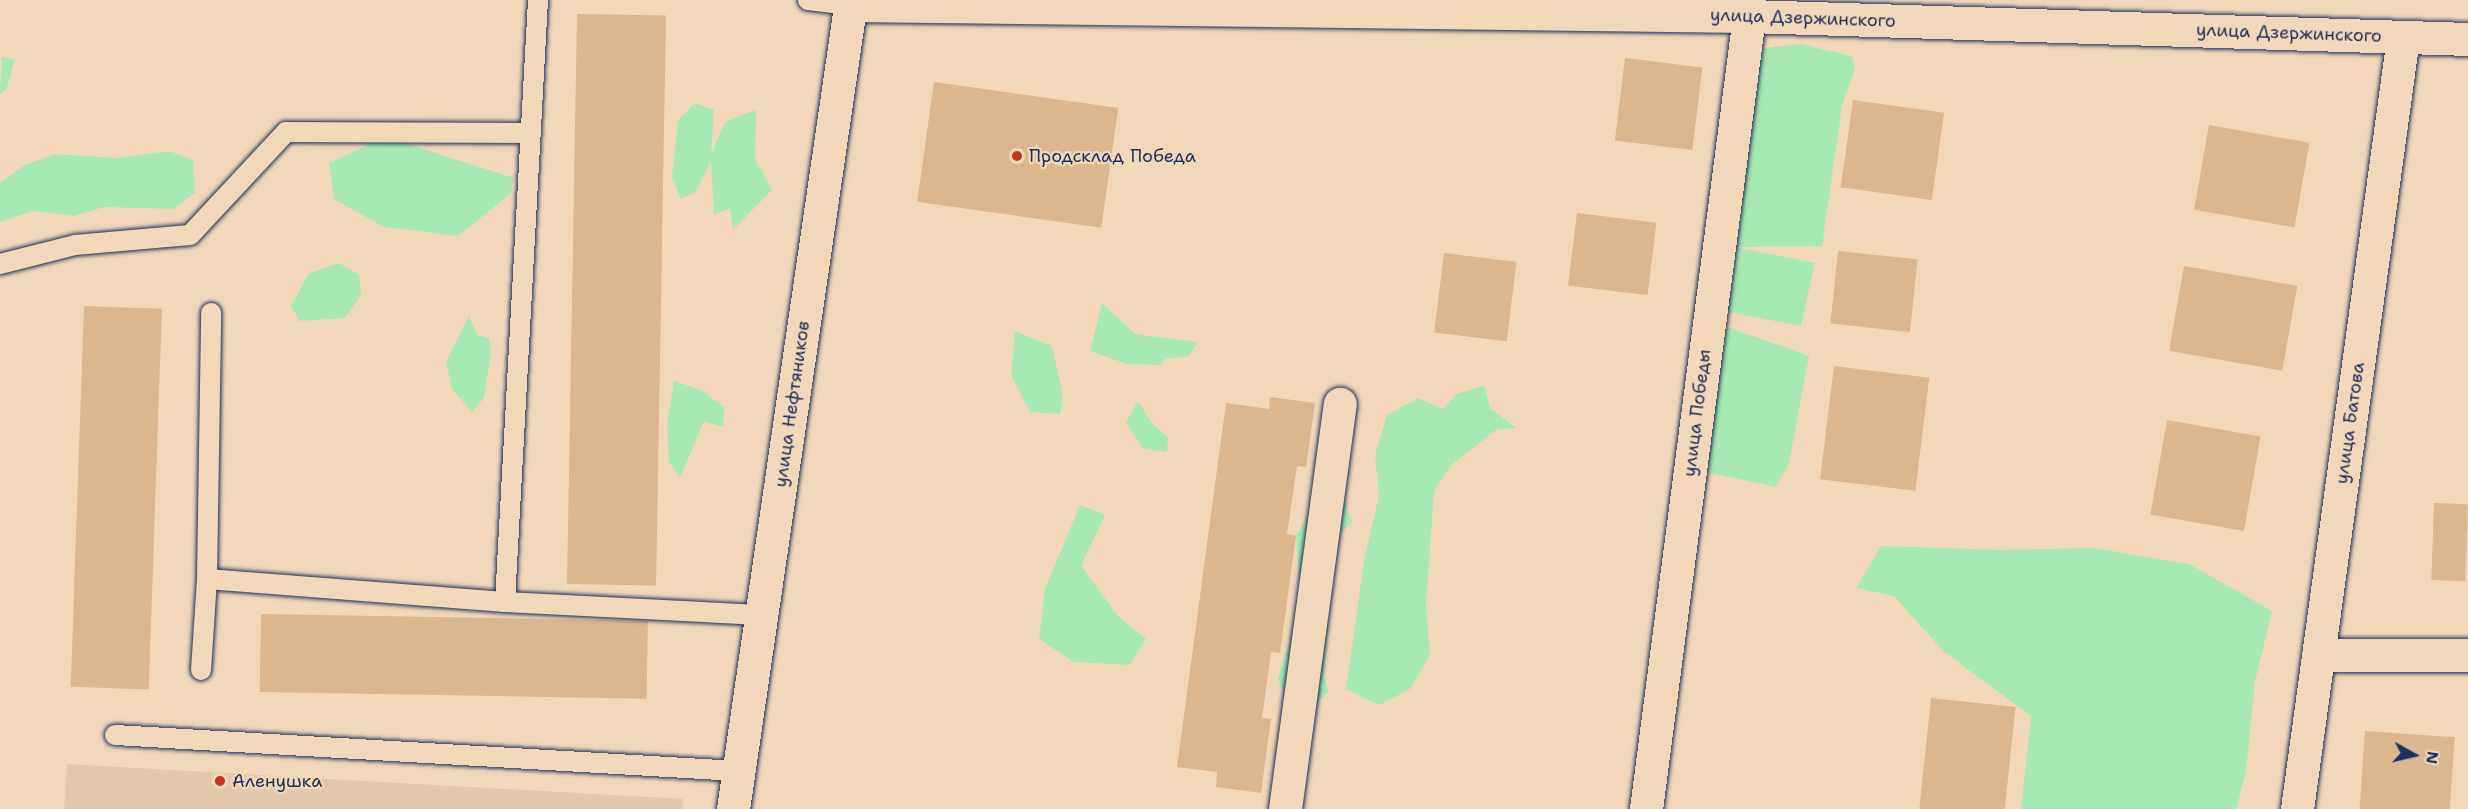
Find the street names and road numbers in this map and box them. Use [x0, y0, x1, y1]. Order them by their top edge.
street label: улица Дзержинского [1710, 4, 1896, 32]
street label: улица Дзержинского [2196, 19, 2382, 47]
street label: улица Нефтяников [770, 319, 814, 489]
street label: улица Победы [1678, 348, 1716, 478]
street label: улица Батова [2331, 361, 2369, 485]

